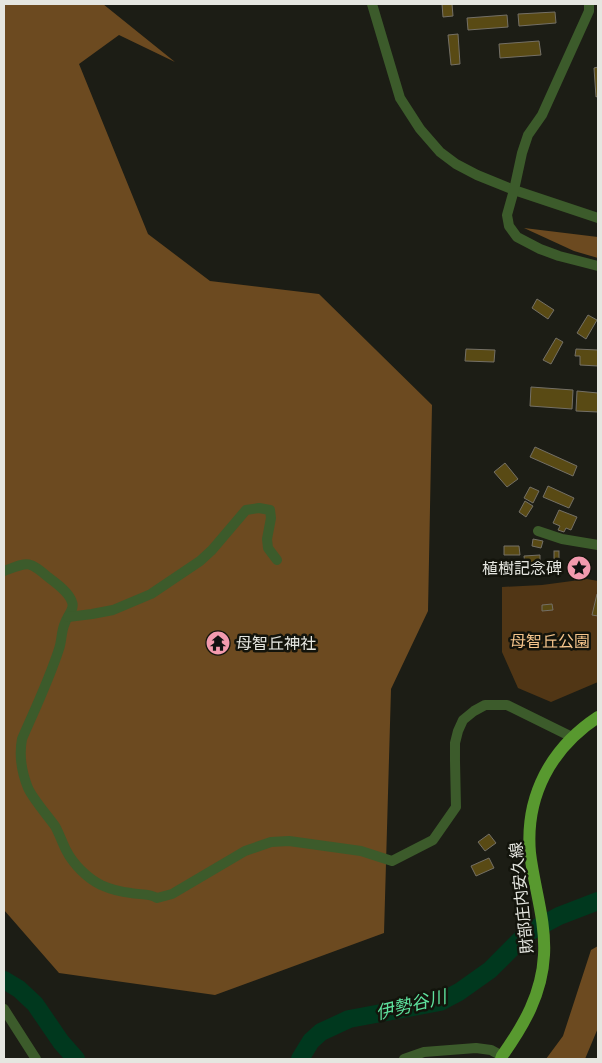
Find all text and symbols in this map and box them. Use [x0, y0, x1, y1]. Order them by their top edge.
place icon: 植樹記念碑 [566, 555, 592, 581]
place label: 植樹記念碑 [482, 559, 562, 578]
temple icon: 母智丘神社 [205, 630, 231, 656]
park label: 母智丘公園 [510, 632, 590, 651]
place label: 母智丘神社 [236, 634, 316, 653]
street label: 財部庄内安久線 [506, 841, 537, 955]
water label: 伊勢谷川 [373, 985, 451, 1024]

